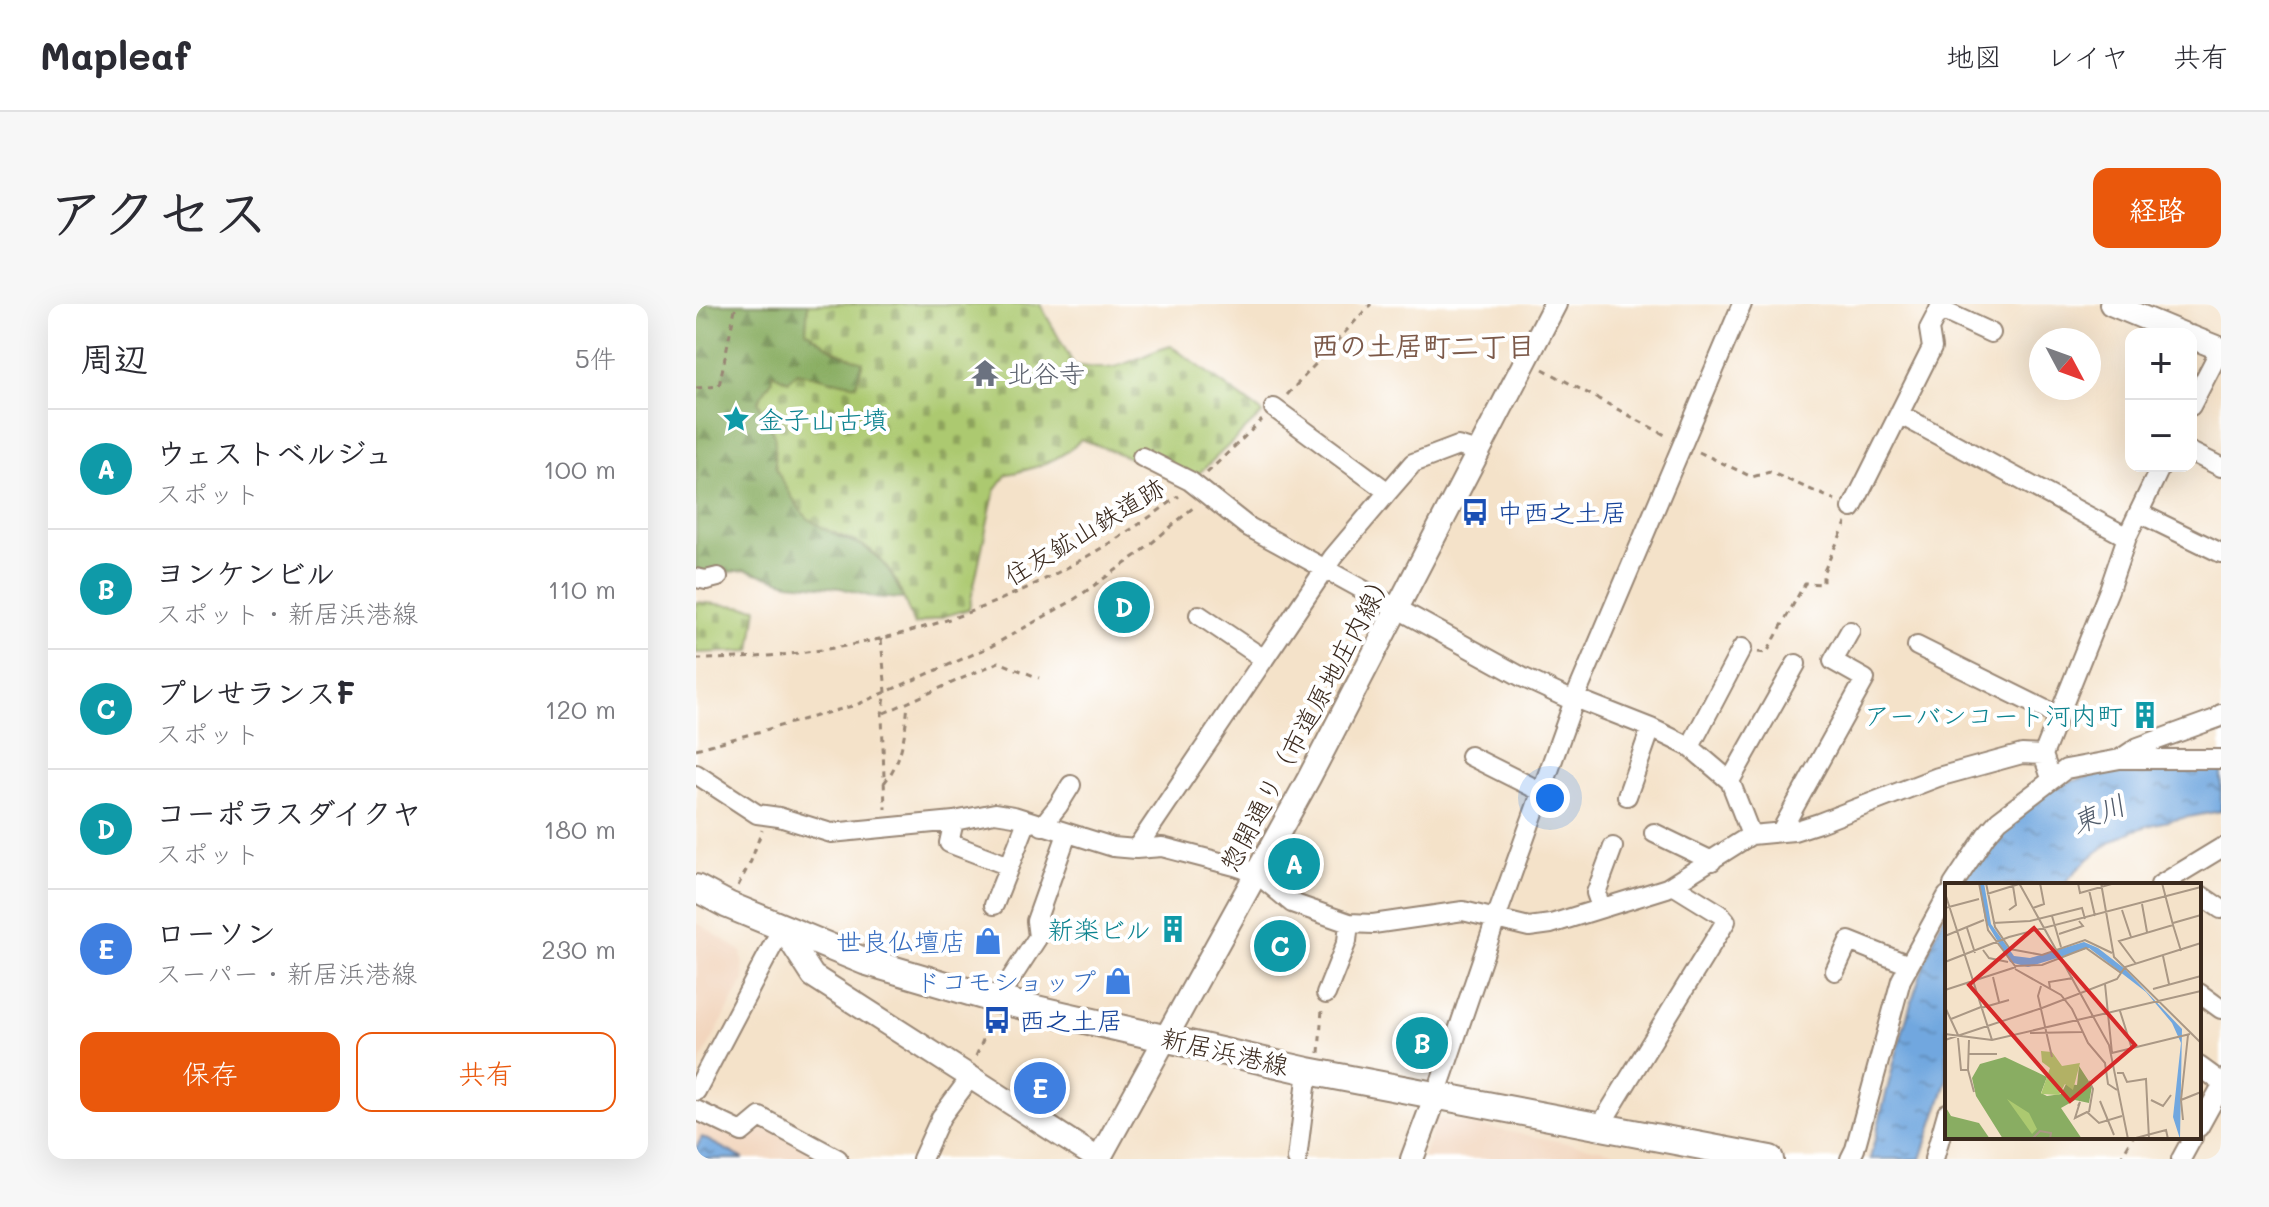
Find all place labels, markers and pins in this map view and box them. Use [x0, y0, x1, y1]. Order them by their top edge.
place label: 北谷寺 [1007, 356, 1085, 390]
temple icon: 北谷寺 [970, 358, 1000, 388]
place label: 金子山古墳 [758, 402, 888, 436]
place icon: 金子山古墳 [721, 404, 751, 434]
place label: 中西之土居 [1497, 495, 1627, 529]
bus stop icon: 中西之土居 [1460, 497, 1490, 527]
pin: D [1098, 577, 1150, 637]
place label: アーバンコート河内町 [1864, 698, 2123, 732]
building icon: アーバンコート河内町 [2130, 700, 2160, 730]
pin: A [1268, 834, 1320, 894]
place label: 新楽ビル [1048, 912, 1151, 946]
building icon: 新楽ビル [1158, 914, 1188, 944]
pin: C [1254, 916, 1306, 976]
place label: 世良仏壇店 [836, 924, 966, 958]
shop icon: 世良仏壇店 [973, 926, 1003, 956]
place label: ドコモショップ [915, 964, 1096, 998]
shop icon: ドコモショップ [1103, 966, 1133, 996]
place label: 西之土居 [1019, 1003, 1123, 1037]
bus stop icon: 西之土居 [982, 1005, 1012, 1035]
pin: B [1396, 1013, 1448, 1073]
pin: E [1014, 1058, 1066, 1118]

